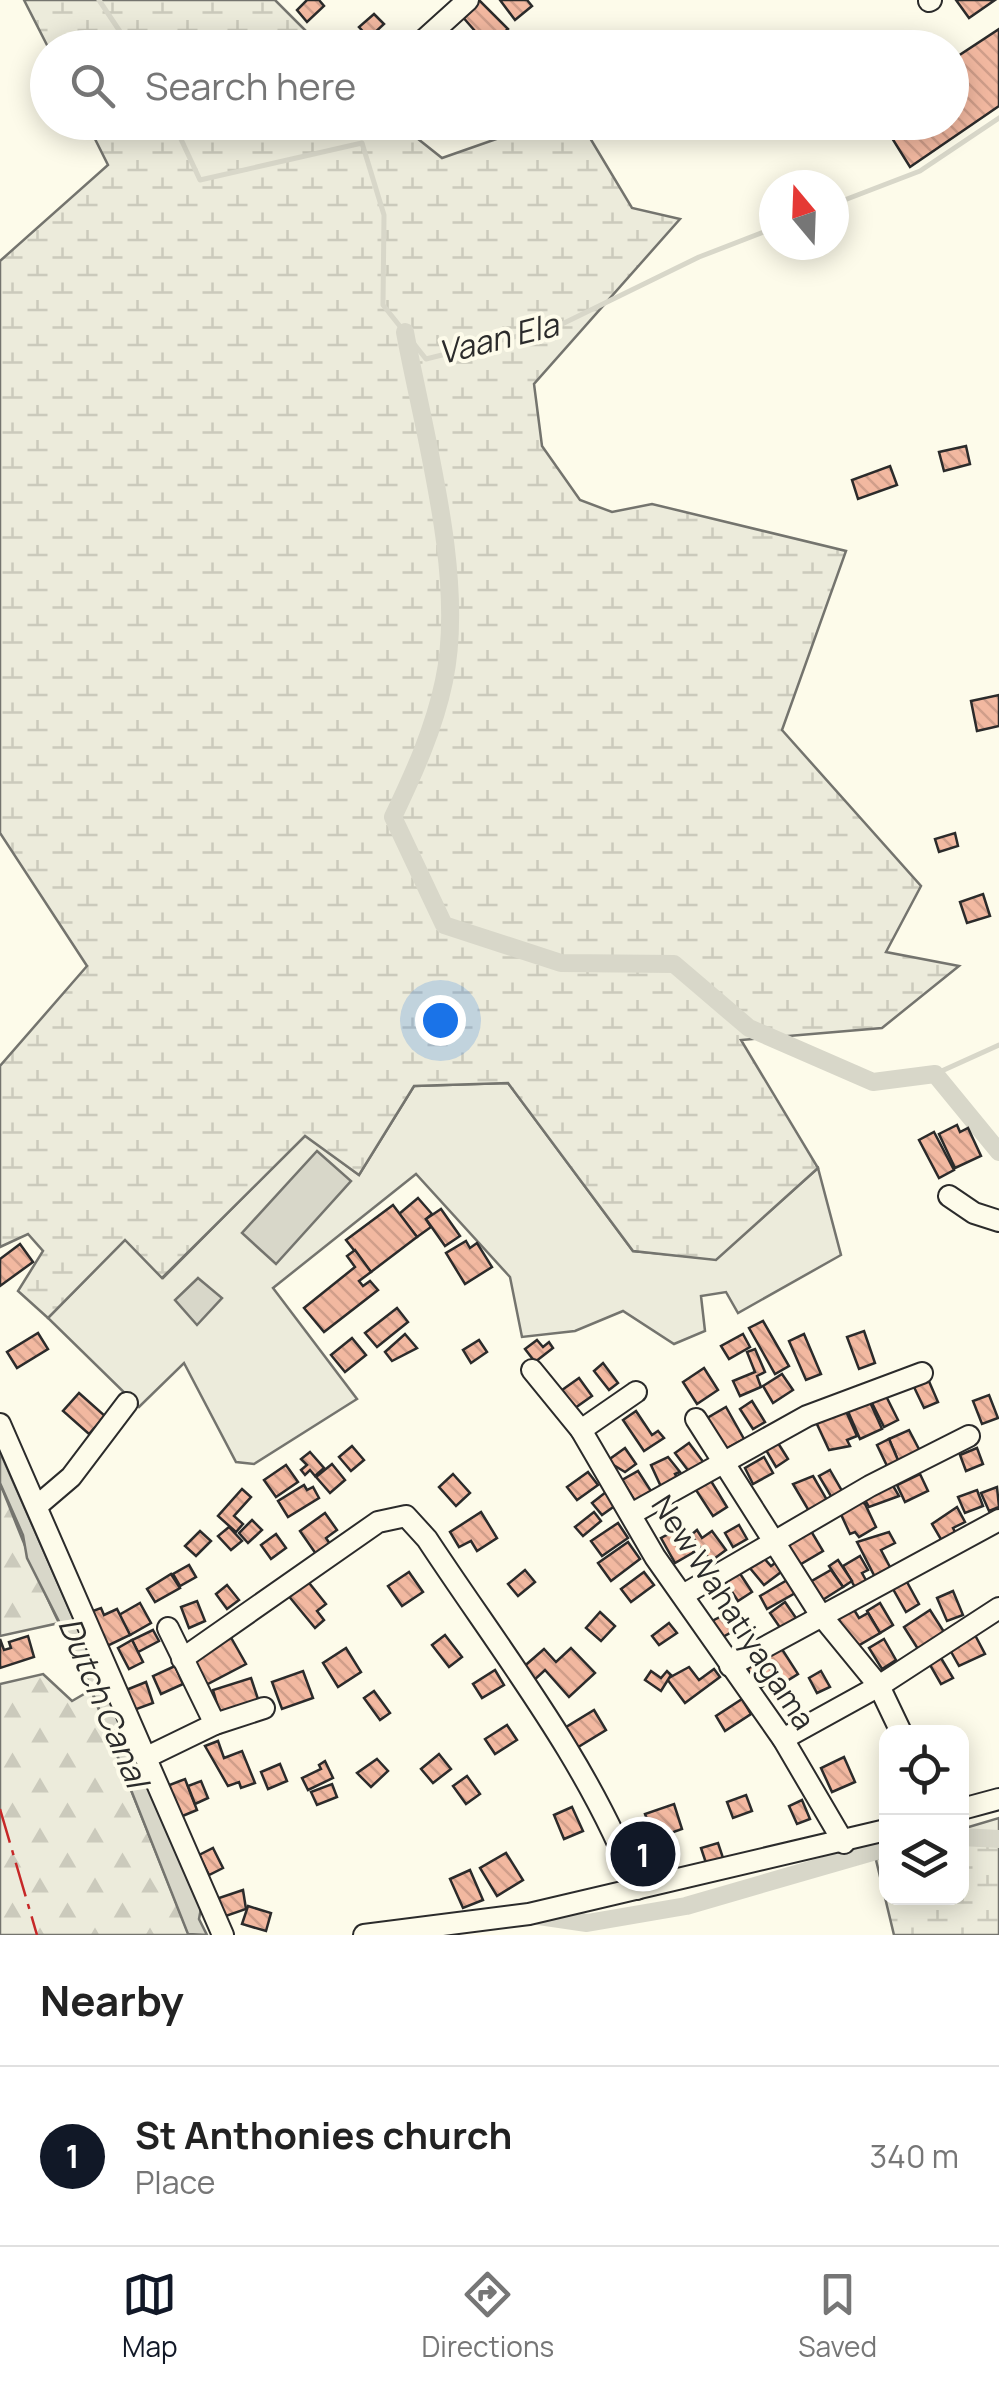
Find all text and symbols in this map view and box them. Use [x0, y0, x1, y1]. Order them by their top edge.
search box [30, 30, 969, 140]
icon: search [65, 58, 120, 113]
text: Search here [145, 59, 356, 111]
north arrow [759, 170, 849, 260]
water label: Vaan Ela [433, 301, 565, 374]
your location [415, 995, 466, 1046]
street label: New Wahatiyagama [643, 1487, 825, 1737]
water label: Dutch Canal [48, 1610, 161, 1797]
map controls [879, 1725, 969, 1905]
button: locate [879, 1725, 969, 1815]
button: layers [879, 1815, 969, 1905]
pin: 1 [610, 1816, 676, 1892]
text: Nearby [40, 1971, 184, 2029]
text: St Anthonies church [135, 2108, 512, 2160]
text: 1 [65, 2134, 80, 2178]
text: 340 m [869, 2134, 959, 2178]
text: Place [135, 2160, 216, 2204]
tab: Map [122, 2267, 178, 2365]
tab: Directions [422, 2267, 554, 2365]
tab: Saved [798, 2267, 877, 2365]

